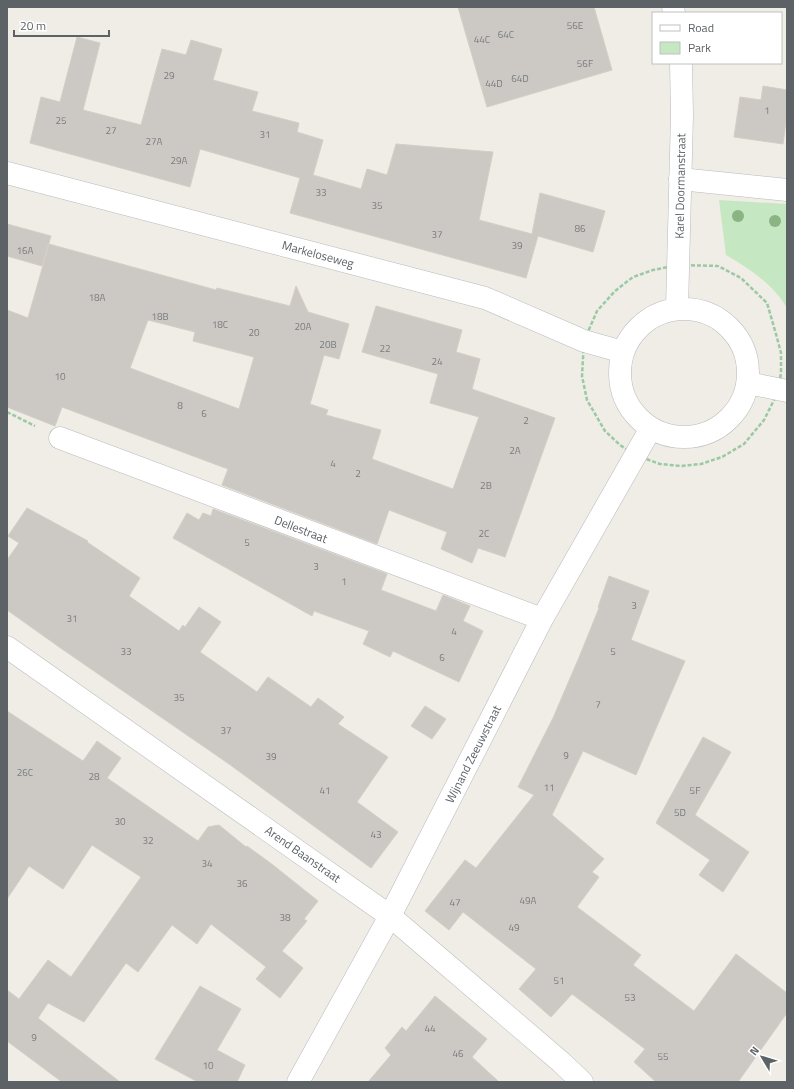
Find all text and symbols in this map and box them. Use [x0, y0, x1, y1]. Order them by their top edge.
scale bar [14, 12, 109, 38]
legend [652, 12, 782, 64]
text: 20 m [20, 16, 46, 35]
house number: 56E [567, 18, 584, 33]
text: Road [688, 18, 714, 37]
house number: 64C [498, 27, 515, 42]
house number: 44C [474, 32, 491, 47]
text: Park [688, 38, 711, 57]
house number: 56F [577, 56, 593, 71]
house number: 29 [163, 68, 175, 83]
house number: 64D [511, 71, 529, 86]
house number: 44D [485, 76, 503, 91]
house number: 1 [764, 103, 770, 118]
house number: 25 [55, 113, 67, 128]
house number: 27 [105, 123, 117, 138]
house number: 31 [259, 127, 271, 142]
street label: Karel Doormanstraat [670, 132, 690, 239]
house number: 27A [145, 134, 163, 149]
house number: 29A [170, 153, 188, 168]
house number: 33 [315, 185, 327, 200]
house number: 35 [371, 198, 383, 213]
house number: 86 [574, 221, 586, 236]
house number: 37 [431, 227, 443, 242]
street label: Markeloseweg [280, 235, 356, 273]
house number: 39 [511, 238, 523, 253]
house number: 16A [16, 243, 34, 258]
house number: 18A [88, 290, 106, 305]
house number: 18B [151, 309, 169, 324]
house number: 18C [212, 317, 229, 332]
house number: 20A [294, 319, 312, 334]
house number: 20 [248, 325, 260, 340]
house number: 20B [319, 337, 337, 352]
house number: 22 [379, 341, 391, 356]
house number: 24 [431, 354, 443, 369]
house number: 10 [54, 369, 66, 384]
house number: 8 [177, 398, 183, 413]
house number: 6 [201, 406, 207, 421]
house number: 2 [523, 413, 529, 428]
house number: 2A [509, 443, 521, 458]
house number: 4 [330, 456, 336, 471]
house number: 2 [355, 466, 361, 481]
house number: 2B [480, 478, 492, 493]
street label: Dellestraat [272, 510, 331, 548]
house number: 2C [478, 526, 490, 541]
house number: 5 [244, 535, 250, 550]
house number: 3 [313, 559, 319, 574]
house number: 1 [341, 574, 347, 589]
house number: 3 [631, 598, 637, 613]
house number: 31 [66, 611, 78, 626]
house number: 4 [451, 624, 457, 639]
house number: 33 [120, 644, 132, 659]
house number: 5 [610, 644, 616, 659]
house number: 6 [439, 650, 445, 665]
house number: 35 [173, 690, 185, 705]
house number: 7 [595, 697, 601, 712]
street label: Wijnand Zeeuwstraat [440, 701, 506, 806]
house number: 37 [220, 723, 232, 738]
house number: 9 [563, 748, 569, 763]
house number: 39 [265, 749, 277, 764]
house number: 26C [17, 765, 34, 780]
house number: 28 [88, 769, 100, 784]
house number: 11 [543, 780, 555, 795]
house number: 41 [319, 783, 331, 798]
house number: 5F [690, 783, 700, 798]
house number: 5D [674, 805, 686, 820]
house number: 30 [114, 814, 126, 829]
street label: Arend Baanstraat [261, 821, 345, 888]
house number: 43 [370, 827, 382, 842]
house number: 32 [142, 833, 154, 848]
house number: 34 [201, 856, 213, 871]
house number: 36 [236, 876, 248, 891]
house number: 49A [519, 893, 537, 908]
house number: 47 [449, 895, 461, 910]
house number: 38 [279, 910, 291, 925]
house number: 49 [508, 920, 520, 935]
house number: 51 [553, 973, 565, 988]
house number: 53 [624, 990, 636, 1005]
house number: 44 [424, 1021, 436, 1036]
house number: 9 [31, 1030, 37, 1045]
north arrow [742, 1037, 782, 1077]
text: N [745, 1043, 763, 1059]
house number: 46 [452, 1046, 464, 1061]
house number: 55 [657, 1049, 669, 1064]
house number: 10 [202, 1058, 214, 1073]

